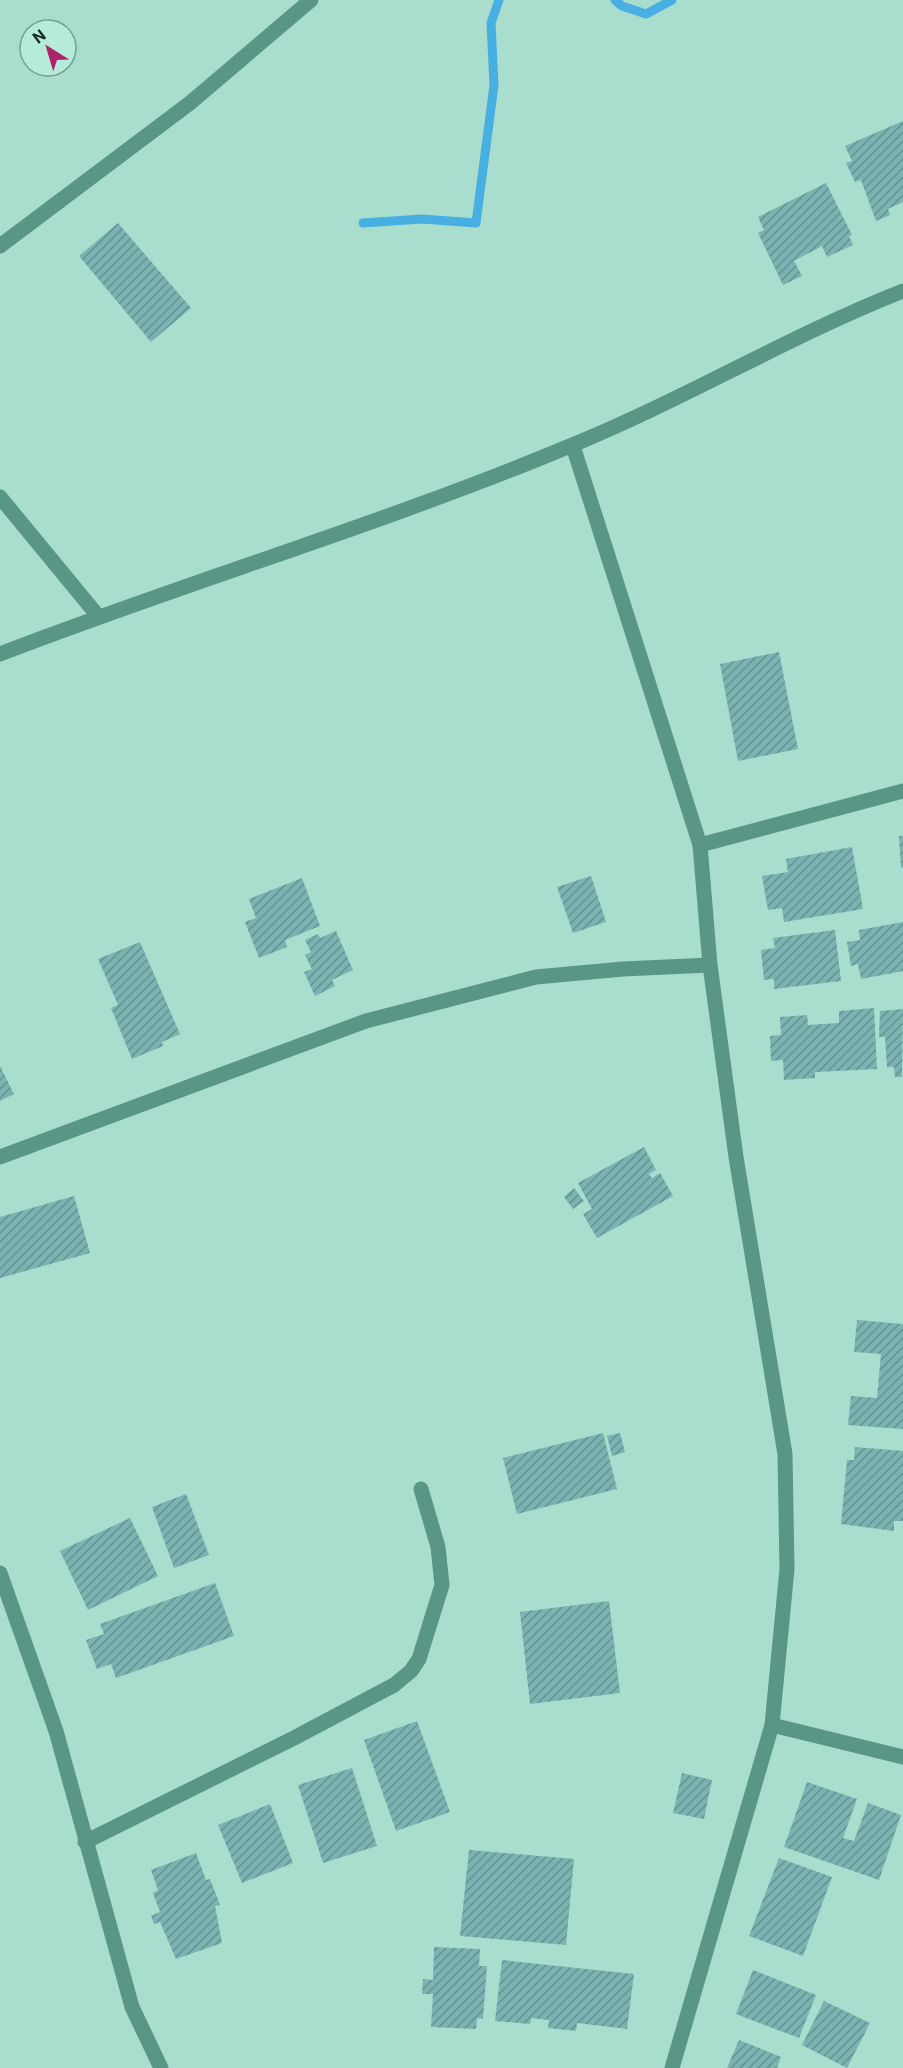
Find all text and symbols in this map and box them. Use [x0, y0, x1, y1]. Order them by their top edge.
north arrow [18, 18, 78, 78]
text: N [29, 25, 50, 47]

